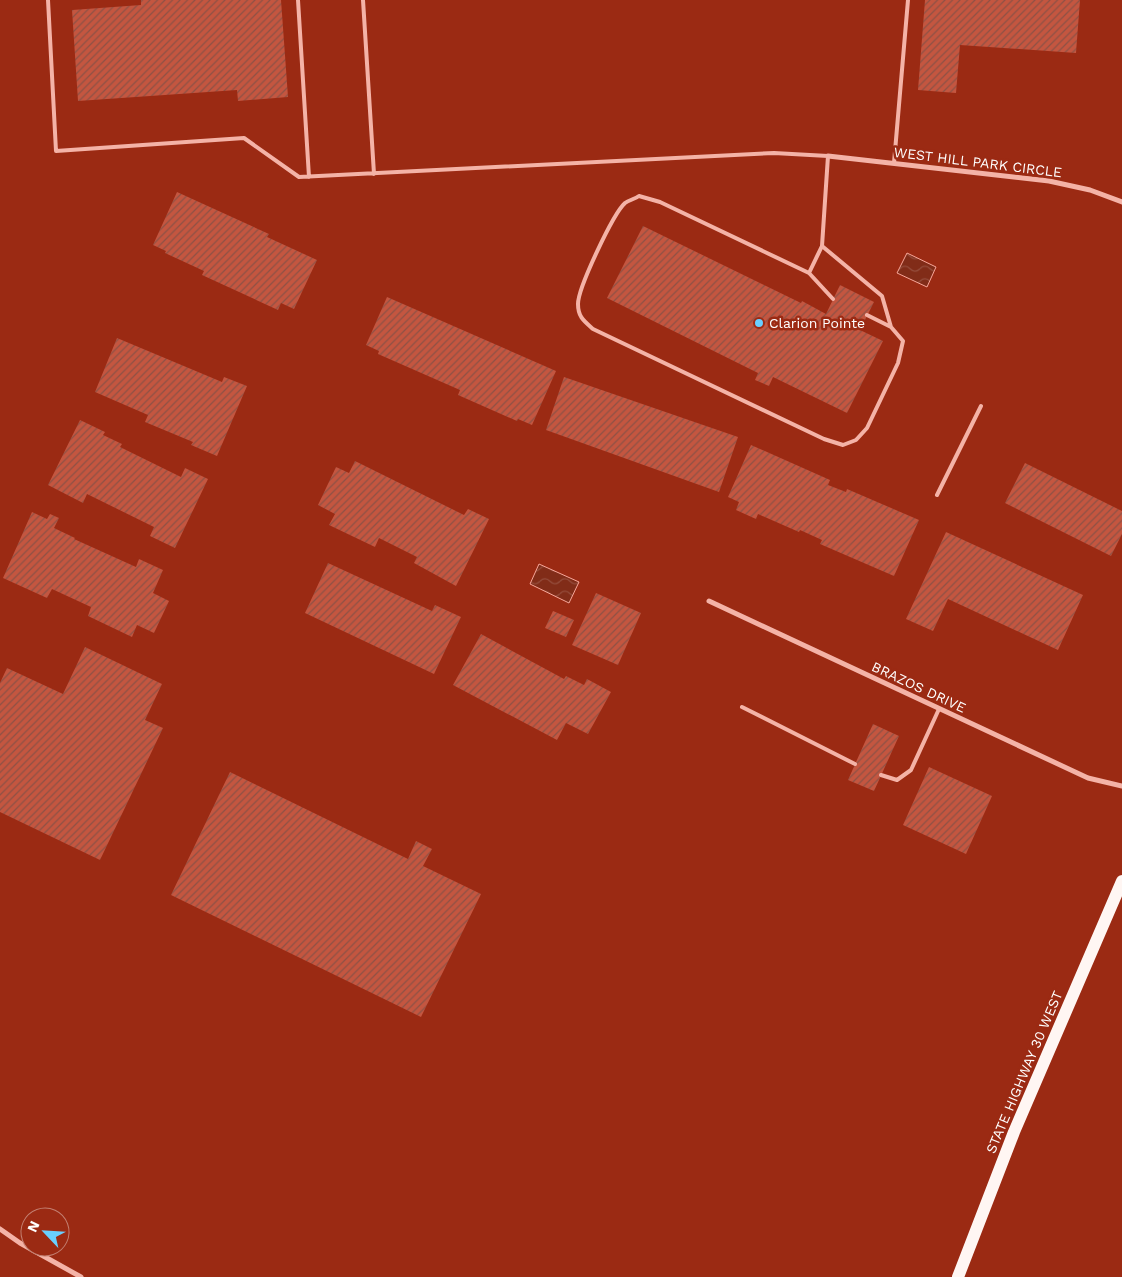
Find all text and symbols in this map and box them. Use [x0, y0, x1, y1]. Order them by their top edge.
street label: WEST HILL PARK CIRCLE [893, 144, 1063, 180]
place label: Clarion Pointe [769, 315, 865, 331]
marker: Clarion Pointe [753, 317, 765, 329]
street label: BRAZOS DRIVE [869, 658, 969, 716]
street label: STATE HIGHWAY 30 WEST [982, 988, 1066, 1156]
north arrow [20, 1207, 70, 1257]
text: N [24, 1218, 43, 1235]

